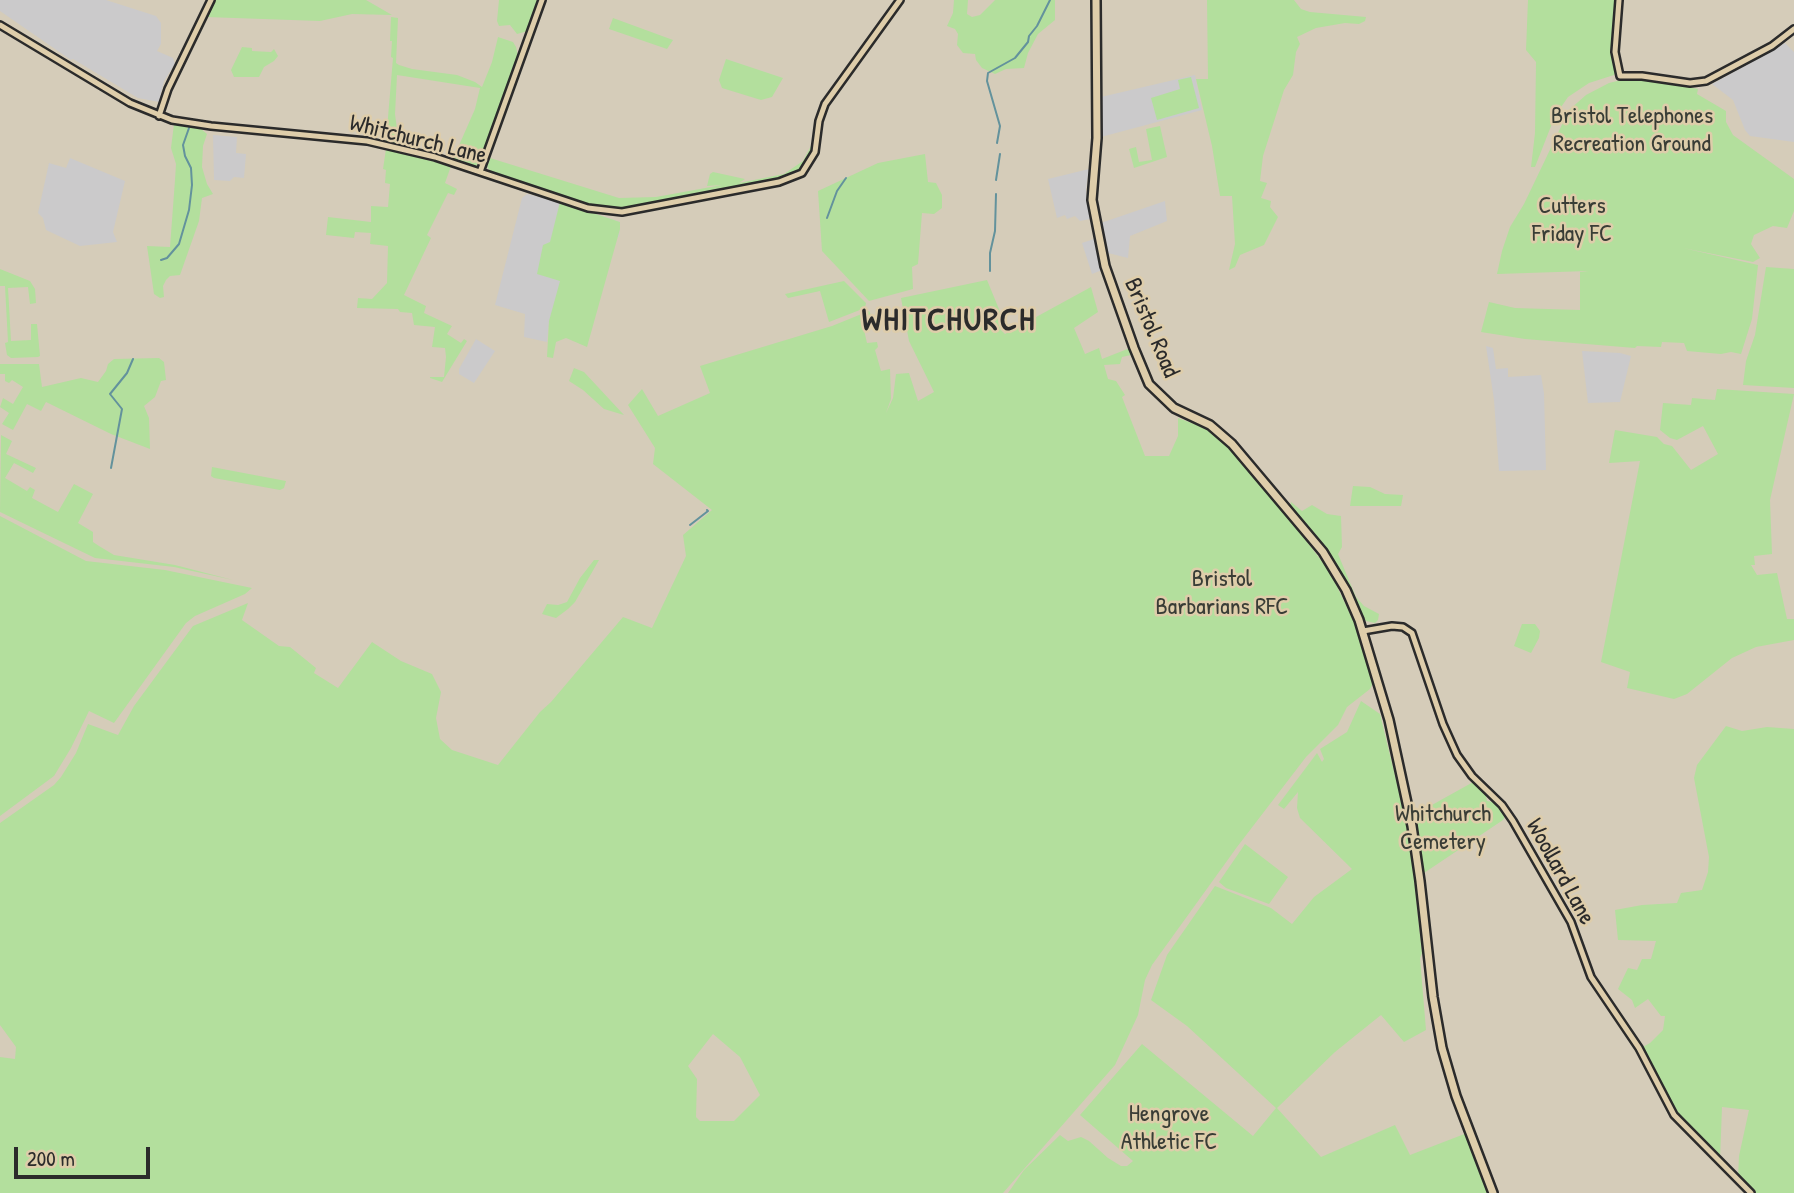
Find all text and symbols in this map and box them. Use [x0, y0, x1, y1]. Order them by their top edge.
park label: Bristol Telephones Recreation Ground [1551, 103, 1713, 159]
street label: Whitchurch Lane [346, 109, 490, 171]
park label: Cutters Friday FC [1532, 193, 1612, 249]
street label: Bristol Road [1117, 274, 1185, 382]
district label: WHITCHURCH [863, 302, 1035, 340]
park label: Bristol Barbarians RFC [1156, 566, 1288, 622]
park label: Whitchurch Cemetery [1395, 801, 1491, 857]
street label: Woollard Lane [1519, 814, 1601, 930]
park label: Hengrove Athletic FC [1121, 1101, 1217, 1157]
scale bar [18, 1134, 154, 1178]
text: 200 m [27, 1144, 75, 1173]

